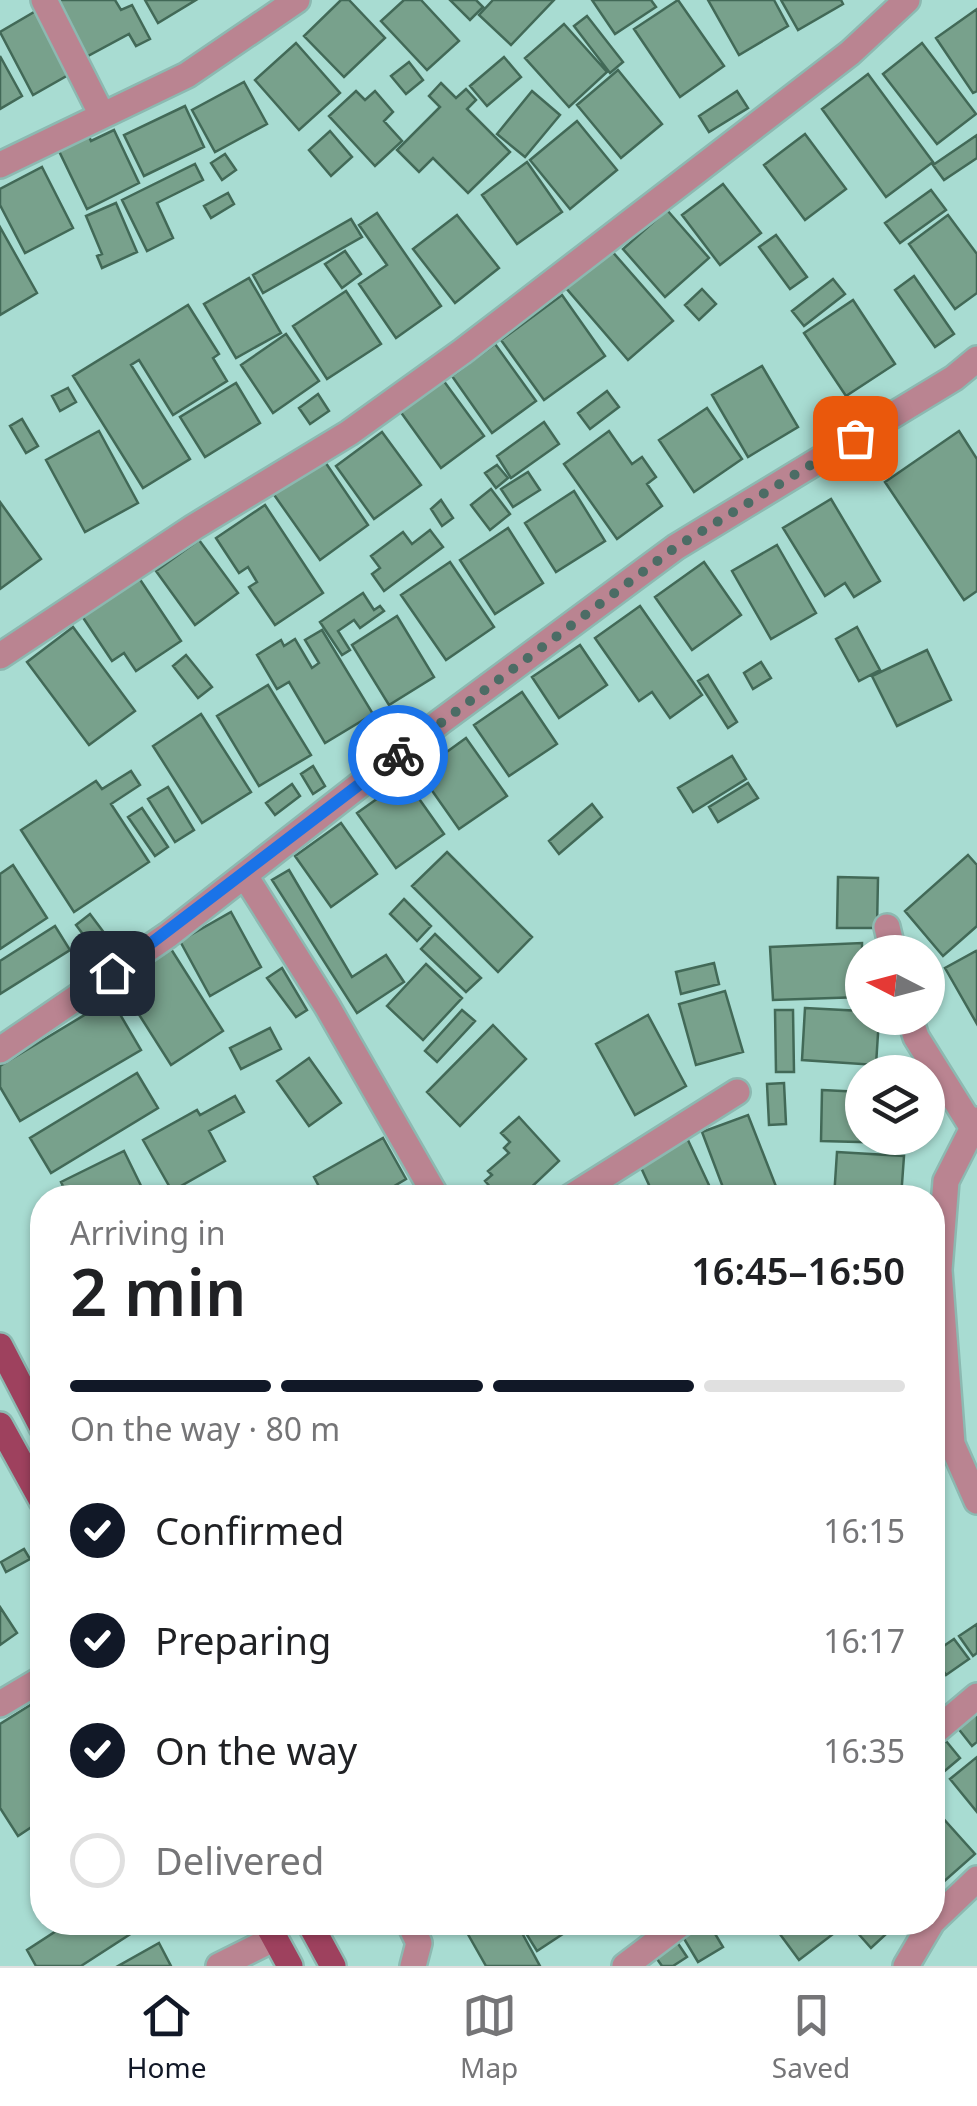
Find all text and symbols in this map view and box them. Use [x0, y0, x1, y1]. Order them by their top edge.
pin [813, 396, 898, 481]
icon: bag [828, 411, 883, 466]
courier [348, 705, 448, 805]
icon: bike [371, 728, 426, 783]
pin [70, 931, 155, 1016]
north arrow [845, 935, 945, 1035]
map controls [845, 935, 945, 1155]
icon: home [85, 946, 140, 1001]
button: layers [845, 1055, 945, 1155]
text: Arriving in [70, 1211, 225, 1254]
text: 16:45–16:50 [691, 1244, 905, 1296]
text: 2 min [70, 1247, 246, 1335]
text: On the way · 80 m [70, 1407, 340, 1450]
icon: check [70, 1503, 125, 1558]
text: Confirmed [155, 1504, 344, 1556]
text: 16:15 [823, 1509, 905, 1552]
icon: check [70, 1613, 125, 1668]
text: Preparing [155, 1614, 331, 1666]
text: 16:17 [823, 1619, 905, 1662]
icon: check [70, 1723, 125, 1778]
text: On the way [155, 1724, 357, 1776]
text: 16:35 [823, 1729, 905, 1772]
text: Delivered [155, 1834, 324, 1886]
tab: Home [127, 1988, 206, 2086]
tab: Map [460, 1988, 518, 2086]
tab: Saved [772, 1988, 850, 2086]

